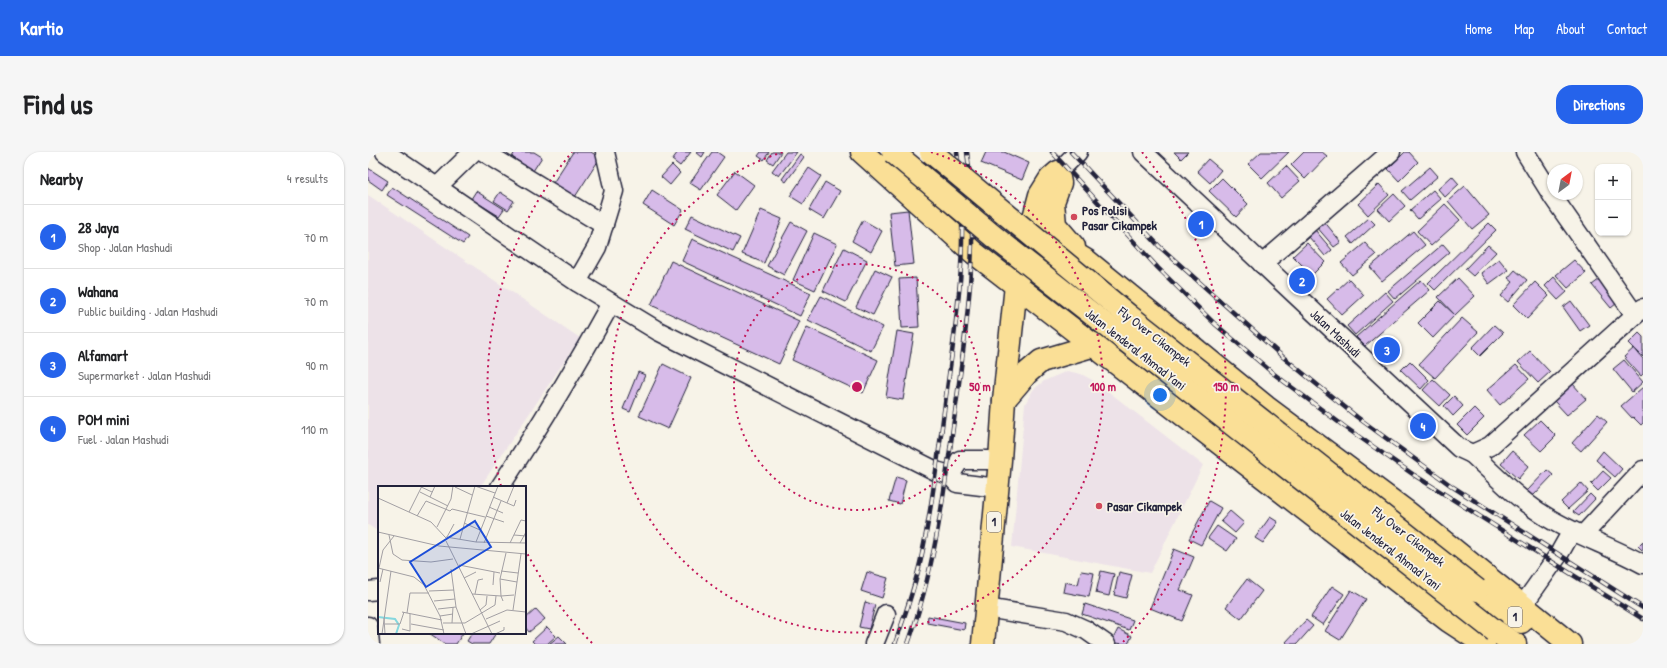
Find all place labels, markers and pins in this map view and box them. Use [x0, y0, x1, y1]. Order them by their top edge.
place label: Pos Polisi Pasar Cikampek [1082, 201, 1158, 235]
pin: 1 [1188, 209, 1214, 239]
marker: Pos Polisi Pasar Cikampek [1069, 212, 1079, 222]
pin: 2 [1289, 266, 1315, 296]
pin: 3 [1374, 335, 1400, 365]
centre of rings [850, 380, 864, 394]
pin: 4 [1410, 411, 1436, 441]
place label: Pasar Cikampek [1107, 497, 1183, 516]
marker: Pasar Cikampek [1094, 501, 1104, 511]

